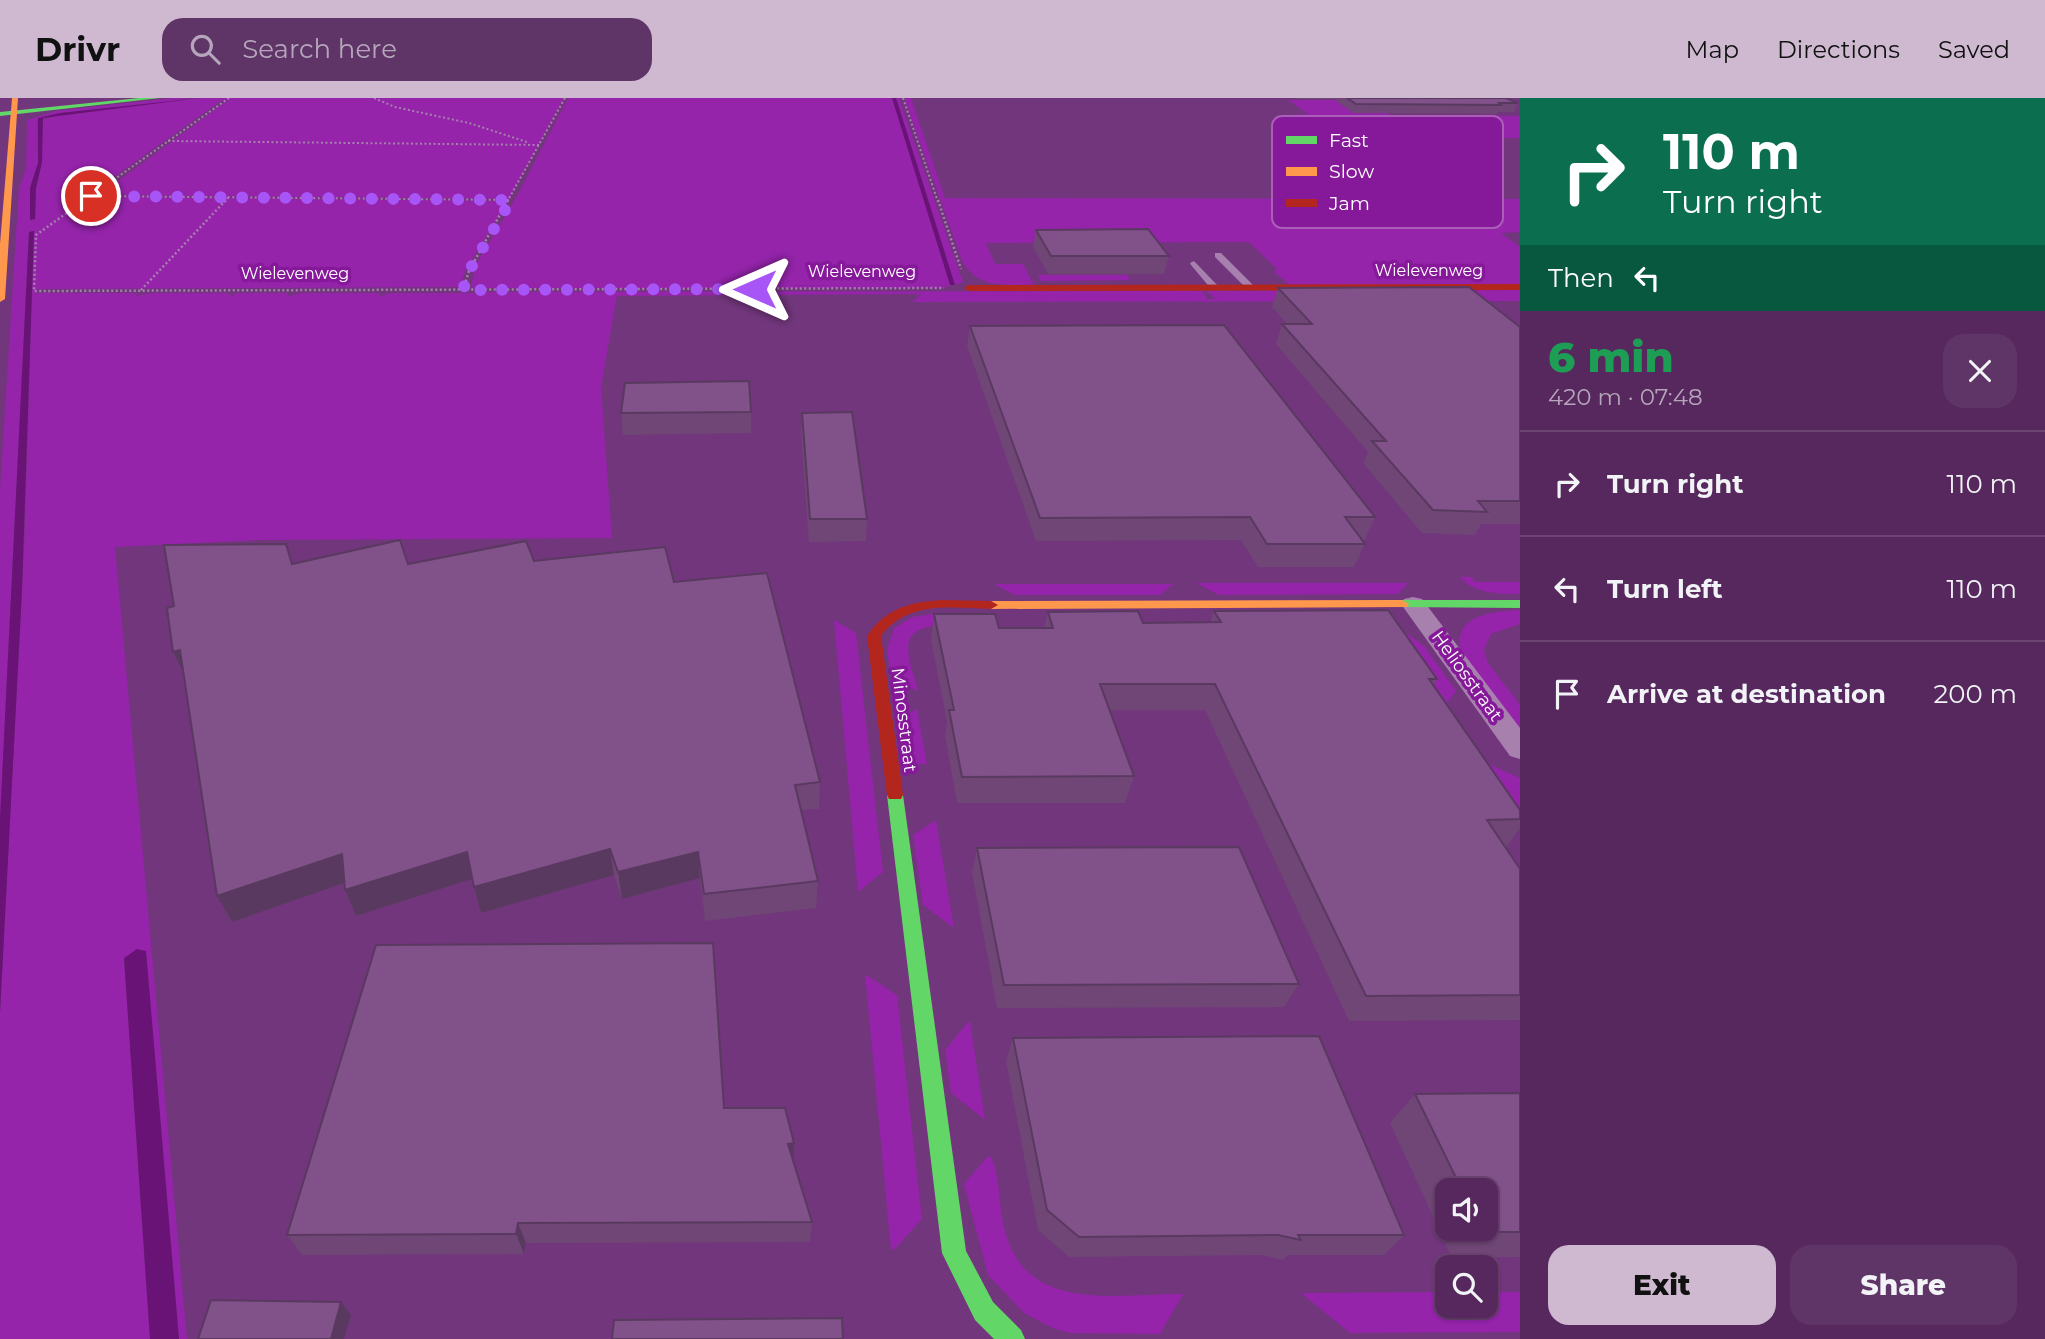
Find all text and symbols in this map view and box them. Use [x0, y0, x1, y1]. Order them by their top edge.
search box [162, 18, 652, 81]
text: Drivr [35, 29, 120, 69]
icon: search [186, 30, 224, 68]
text: Search here [242, 33, 397, 65]
text: Map [1686, 35, 1739, 64]
text: Directions [1777, 35, 1900, 64]
text: Saved [1938, 35, 2010, 64]
legend [1272, 116, 1503, 228]
text: 110 m [1663, 122, 1800, 181]
icon: right [1548, 126, 1639, 217]
text: Fast [1329, 129, 1369, 152]
text: Slow [1329, 160, 1374, 183]
pin [61, 166, 121, 226]
icon: arrive [72, 177, 110, 215]
text: Turn right [1663, 182, 1823, 221]
text: Jam [1328, 192, 1370, 215]
position arrow [718, 252, 792, 326]
icon: left [1628, 259, 1666, 297]
street label: Wielevenweg [1375, 261, 1483, 280]
street label: Wielevenweg [808, 262, 916, 281]
text: Then [1548, 262, 1614, 294]
street label: Wielevenweg [241, 264, 349, 283]
text: 6 min [1548, 331, 1674, 383]
button: close [1943, 334, 2017, 408]
text: 420 m · 07:48 [1548, 383, 1703, 411]
icon: right [1548, 465, 1586, 503]
text: Turn right [1607, 468, 1743, 500]
text: 110 m [1947, 468, 2017, 500]
icon: left [1548, 570, 1586, 608]
text: Turn left [1607, 573, 1723, 605]
text: 110 m [1947, 573, 2017, 605]
street label: Heliosstraat [1427, 626, 1507, 726]
street label: Minosstraat [887, 666, 921, 774]
icon: arrive [1548, 675, 1586, 713]
text: Arrive at destination [1607, 678, 1886, 710]
text: 200 m [1933, 678, 2017, 710]
map controls [1435, 1178, 1498, 1318]
button: sound [1435, 1178, 1498, 1241]
button: Exit [1548, 1245, 1776, 1325]
button: Share [1790, 1245, 2017, 1325]
button: search [1435, 1255, 1498, 1318]

